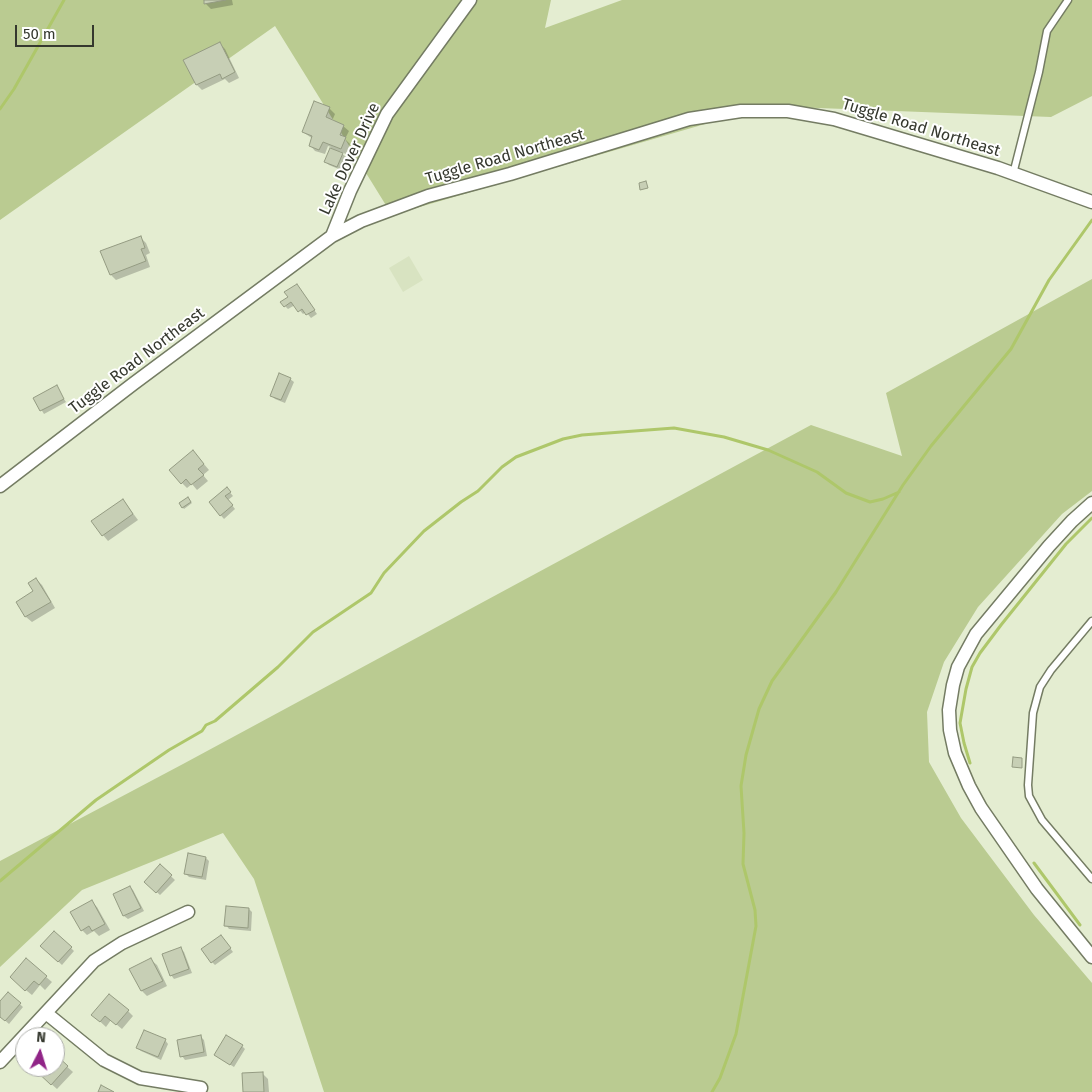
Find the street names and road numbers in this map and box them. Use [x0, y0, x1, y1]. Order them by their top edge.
street label: Tuggle Road Northeast [840, 95, 1002, 161]
street label: Lake Dover Drive [316, 100, 384, 218]
street label: Tuggle Road Northeast [423, 125, 587, 189]
street label: Tuggle Road Northeast [66, 304, 208, 418]

